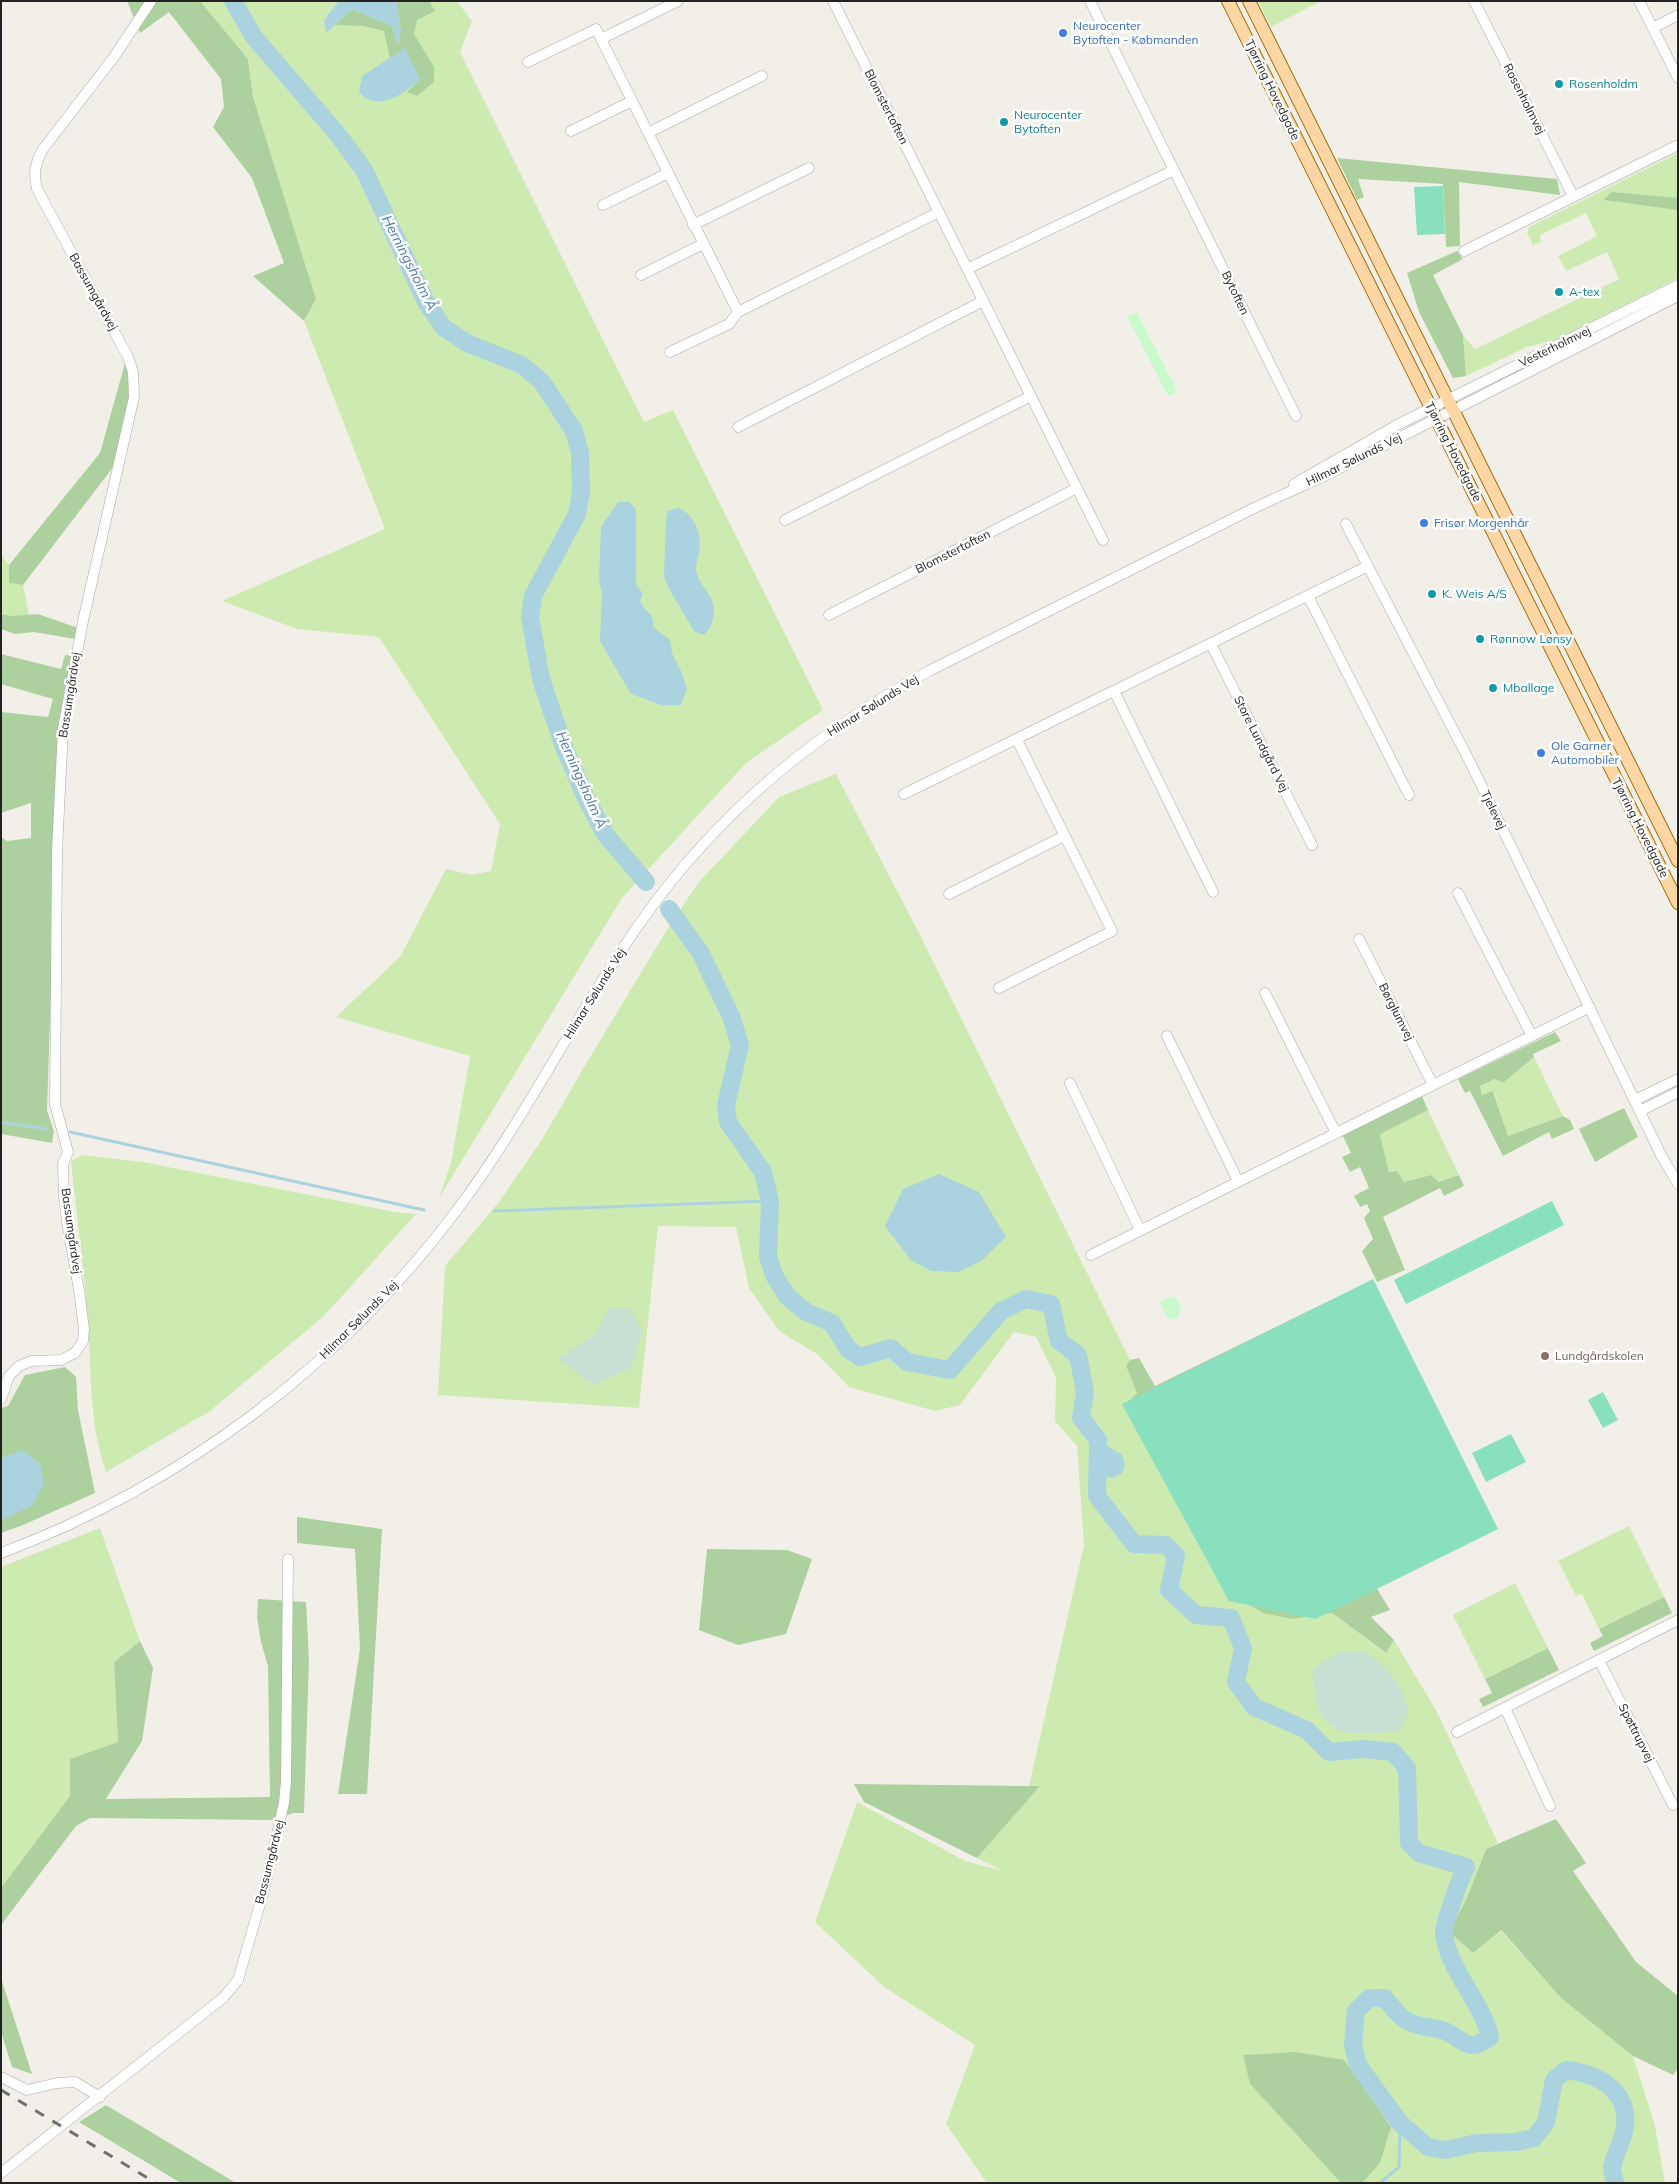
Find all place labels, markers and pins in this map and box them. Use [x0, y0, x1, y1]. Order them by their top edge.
place label: Neurocenter Bytoften - Købmanden [1073, 19, 1198, 47]
marker: Neurocenter Bytoften - Købmanden [1057, 27, 1069, 39]
place label: Rosenholdm [1569, 77, 1638, 91]
marker: Rosenholdm [1553, 78, 1565, 90]
place label: Neurocenter Bytoften [1014, 108, 1082, 136]
marker: Neurocenter Bytoften [998, 116, 1010, 128]
place label: A-tex [1569, 285, 1600, 299]
marker: A-tex [1553, 286, 1565, 298]
place label: Frisør Morgenhår [1434, 516, 1529, 530]
marker: Frisør Morgenhår [1418, 517, 1430, 529]
place label: K. Weis A/S [1442, 587, 1507, 601]
marker: K. Weis A/S [1426, 588, 1438, 600]
place label: Rønnow Lønsy [1490, 632, 1572, 646]
marker: Rønnow Lønsy [1474, 633, 1486, 645]
place label: Mballage [1503, 681, 1554, 695]
marker: Mballage [1487, 682, 1499, 694]
place label: Ole Garner Automobiler [1551, 739, 1619, 767]
marker: Ole Garner Automobiler [1535, 747, 1547, 759]
place label: Lundgårdskolen [1555, 1349, 1644, 1363]
marker: Lundgårdskolen [1539, 1350, 1551, 1362]

